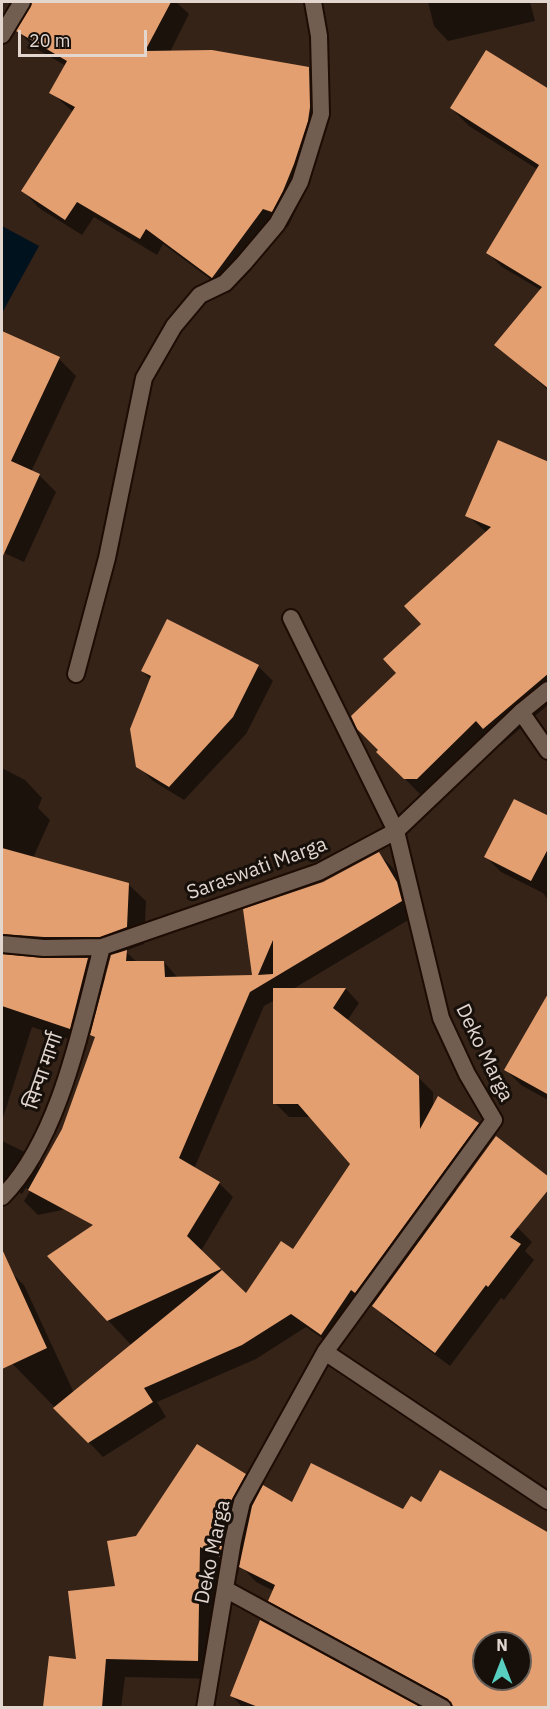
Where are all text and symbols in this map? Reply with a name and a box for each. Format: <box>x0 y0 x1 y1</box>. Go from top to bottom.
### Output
scale bar <box>21 18 150 56</box>
text: 20 m <box>29 29 71 52</box>
street label: Saraswati Marga <box>184 833 330 905</box>
street label: Deko Marga <box>450 1000 518 1106</box>
street label: सिन्पा मार्गा <box>20 1030 68 1112</box>
street label: Deko Marga <box>190 1498 236 1606</box>
north arrow <box>472 1631 532 1691</box>
text: N <box>496 1635 508 1655</box>

